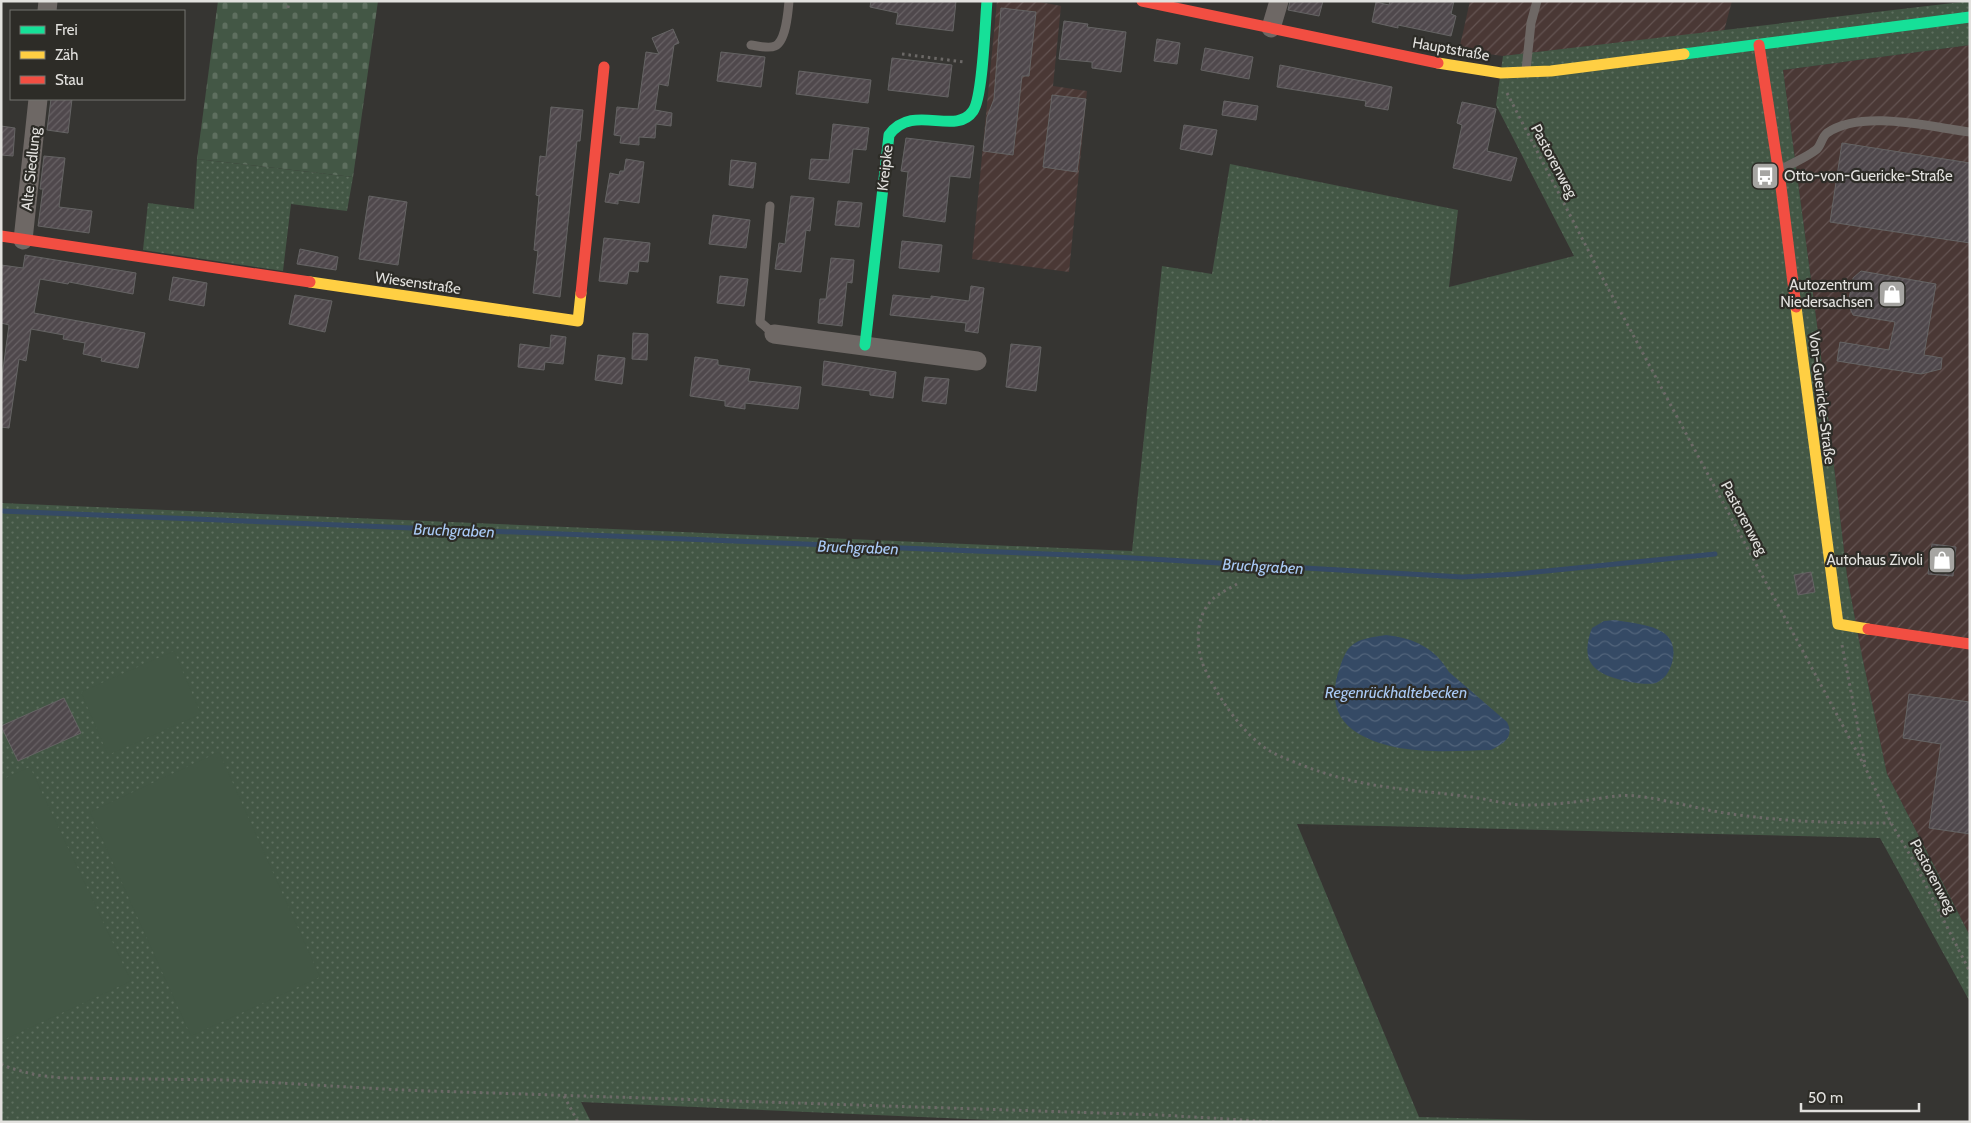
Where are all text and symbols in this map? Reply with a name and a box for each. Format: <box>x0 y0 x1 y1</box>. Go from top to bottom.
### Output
legend <box>10 10 185 100</box>
text: Frei <box>55 21 78 39</box>
street label: Hauptstraße <box>1411 33 1491 65</box>
text: Zäh <box>55 46 78 64</box>
text: Stau <box>55 71 84 89</box>
street label: Pastorenweg <box>1527 121 1581 202</box>
street label: Alte Siedlung <box>18 126 44 212</box>
street label: Kreipke <box>873 144 897 192</box>
bus stop icon: Otto-von-Guericke-Straße <box>1750 161 1780 191</box>
place label: Otto-von-Guericke-Straße <box>1784 167 1953 185</box>
street label: Wiesenstraße <box>374 268 462 298</box>
place label: Autozentrum Niedersachsen <box>1780 276 1873 311</box>
shop icon: Autozentrum Niedersachsen <box>1877 279 1907 309</box>
street label: Von-Guericke-Straße <box>1805 331 1839 466</box>
street label: Pastorenweg <box>1717 478 1771 559</box>
water label: Bruchgraben <box>413 520 495 541</box>
water label: Bruchgraben <box>817 537 899 558</box>
shop icon: Autohaus Zivoli <box>1927 545 1957 575</box>
place label: Autohaus Zivoli <box>1827 551 1923 569</box>
water label: Bruchgraben <box>1222 555 1304 578</box>
water label: Regenrückhaltebecken <box>1325 683 1467 702</box>
street label: Pastorenweg <box>1906 836 1960 917</box>
scale bar <box>1801 1080 1918 1112</box>
text: 50 m <box>1808 1089 1843 1107</box>

